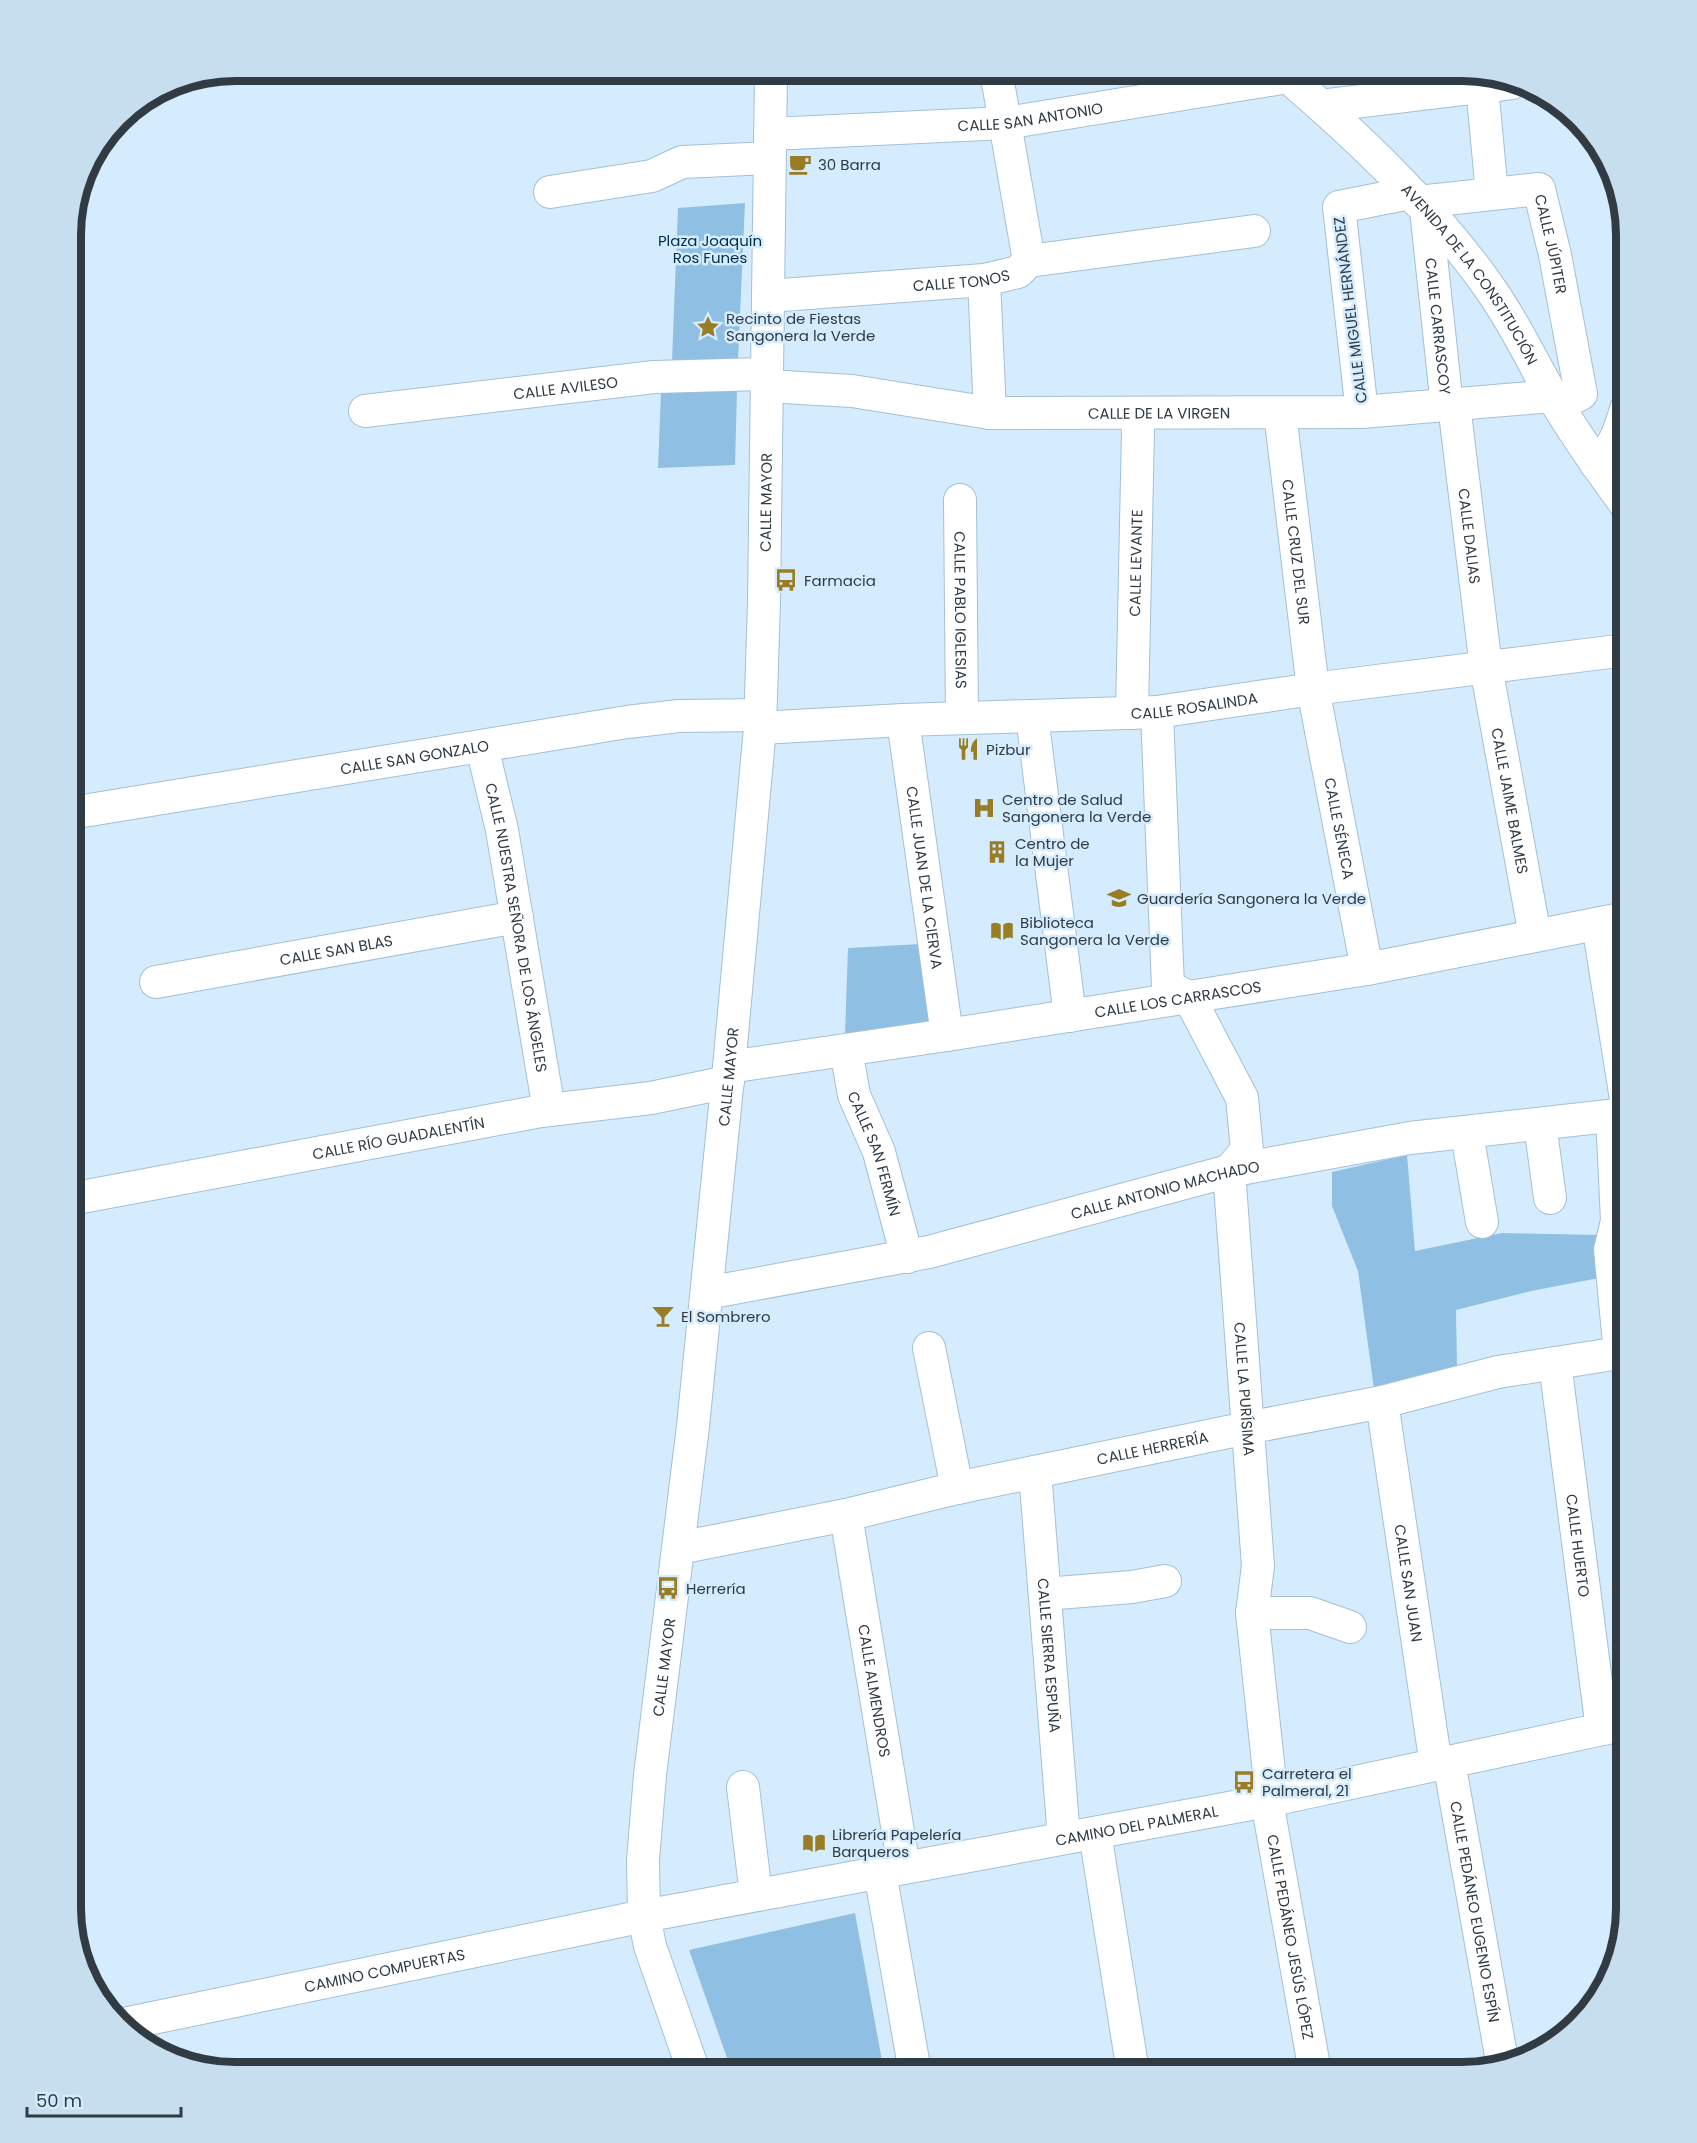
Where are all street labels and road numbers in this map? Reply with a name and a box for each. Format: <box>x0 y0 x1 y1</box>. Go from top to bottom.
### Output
street label: CALLE SAN ANTONIO <box>957 97 1105 136</box>
street label: AVENIDA DE LA CONSTITUCIÓN <box>1397 179 1543 368</box>
street label: CALLE JÚPITER <box>1530 192 1573 296</box>
street label: CALLE MIGUEL HERNÁNDEZ <box>1328 216 1372 404</box>
street label: CALLE CARRASCOY <box>1421 257 1456 396</box>
street label: CALLE TONOS <box>912 264 1012 296</box>
street label: CALLE AVILESO <box>512 371 619 404</box>
street label: CALLE DE LA VIRGEN <box>1088 402 1230 423</box>
street label: CALLE MAYOR <box>754 453 776 552</box>
street label: CALLE CRUZ DEL SUR <box>1278 478 1316 626</box>
street label: CALLE DALIAS <box>1454 487 1486 585</box>
street label: CALLE LEVANTE <box>1124 509 1147 617</box>
street label: CALLE PABLO IGLESIAS <box>950 531 972 689</box>
street label: CALLE ROSALINDA <box>1130 687 1259 723</box>
street label: CALLE JAIME BALMES <box>1487 726 1534 876</box>
street label: CALLE SAN GONZALO <box>338 734 491 779</box>
street label: CALLE SÉNECA <box>1320 776 1360 881</box>
street label: CALLE NUESTRA SEÑORA DE LOS ÁNGELES <box>481 781 553 1074</box>
street label: CALLE JUAN DE LA CIERVA <box>902 785 948 970</box>
street label: CALLE SAN BLAS <box>278 929 394 970</box>
street label: CALLE LOS CARRASCOS <box>1093 975 1263 1022</box>
street label: CALLE MAYOR <box>713 1026 743 1127</box>
street label: CALLE SAN FERMÍN <box>843 1088 906 1218</box>
street label: CALLE RÍO GUADALENTÍN <box>310 1111 486 1164</box>
street label: CALLE ANTONIO MACHADO <box>1068 1155 1261 1224</box>
street label: CALLE LA PURÍSIMA <box>1230 1321 1260 1457</box>
street label: CALLE HERRERÍA <box>1095 1426 1210 1469</box>
street label: CALLE HUERTO <box>1561 1493 1595 1598</box>
street label: CALLE SAN JUAN <box>1390 1523 1428 1643</box>
street label: CALLE SIERRA ESPUÑA <box>1033 1577 1066 1734</box>
street label: CALLE MAYOR <box>647 1617 680 1718</box>
street label: CALLE ALMENDROS <box>854 1623 896 1759</box>
street label: CALLE PEDÁNEO EUGENIO ESPÍN <box>1446 1799 1505 2024</box>
street label: CAMINO DEL PALMERAL <box>1053 1800 1220 1850</box>
street label: CALLE PEDÁNEO JESÚS LÓPEZ <box>1263 1833 1320 2041</box>
street label: CAMINO COMPUERTAS <box>302 1943 467 1997</box>

